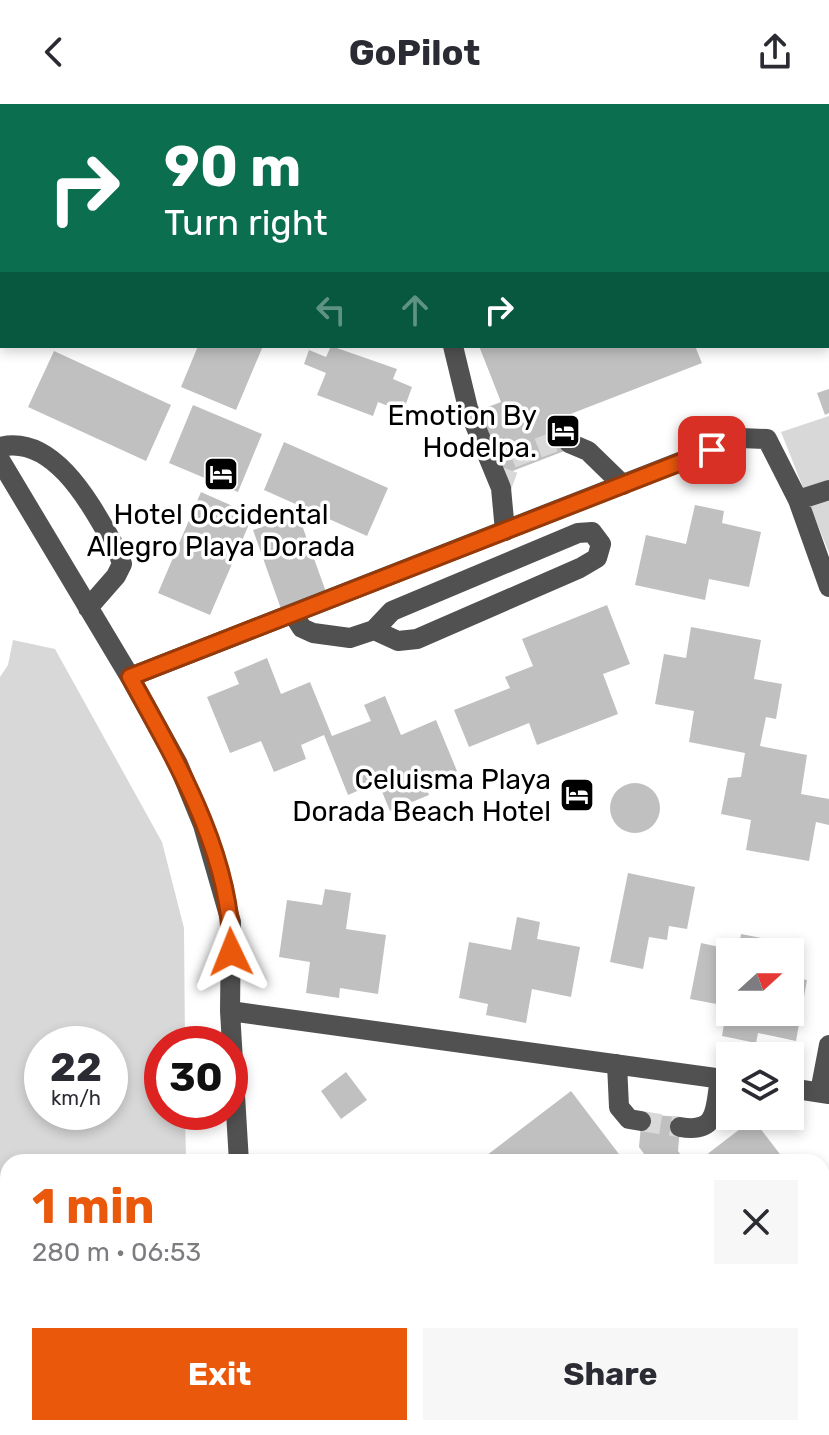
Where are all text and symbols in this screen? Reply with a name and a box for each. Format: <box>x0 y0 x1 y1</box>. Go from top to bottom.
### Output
icon: back <box>32 30 76 74</box>
icon: share <box>753 30 797 74</box>
text: GoPilot <box>349 31 480 74</box>
text: 90 m <box>164 134 301 200</box>
icon: right <box>32 136 136 240</box>
text: Turn right <box>164 201 328 244</box>
icon: left <box>309 288 353 332</box>
icon: ahead <box>393 288 437 332</box>
icon: right <box>477 288 521 332</box>
place label: Emotion By Hodelpa. <box>387 399 537 464</box>
hotel icon: Emotion By Hodelpa. <box>544 412 582 450</box>
pin <box>678 416 746 484</box>
icon: arrive <box>690 428 734 472</box>
hotel icon: Hotel Occidental Allegro Playa Dorada <box>202 455 240 493</box>
place label: Hotel Occidental Allegro Playa Dorada <box>87 498 355 563</box>
place label: Celuisma Playa Dorada Beach Hotel <box>292 763 551 828</box>
hotel icon: Celuisma Playa Dorada Beach Hotel <box>558 776 596 814</box>
position arrow <box>189 910 273 994</box>
north arrow <box>716 938 804 1026</box>
map controls <box>716 938 804 1130</box>
speed limit sign: 30 <box>144 1026 248 1130</box>
button: layers <box>716 1042 804 1130</box>
text: 22 <box>50 1044 102 1091</box>
text: km/h <box>51 1086 101 1110</box>
text: 1 min <box>32 1178 155 1235</box>
button: close <box>714 1180 798 1264</box>
text: 280 m · 06:53 <box>32 1237 201 1268</box>
button: Exit <box>32 1328 407 1420</box>
button: Share <box>423 1328 798 1420</box>

